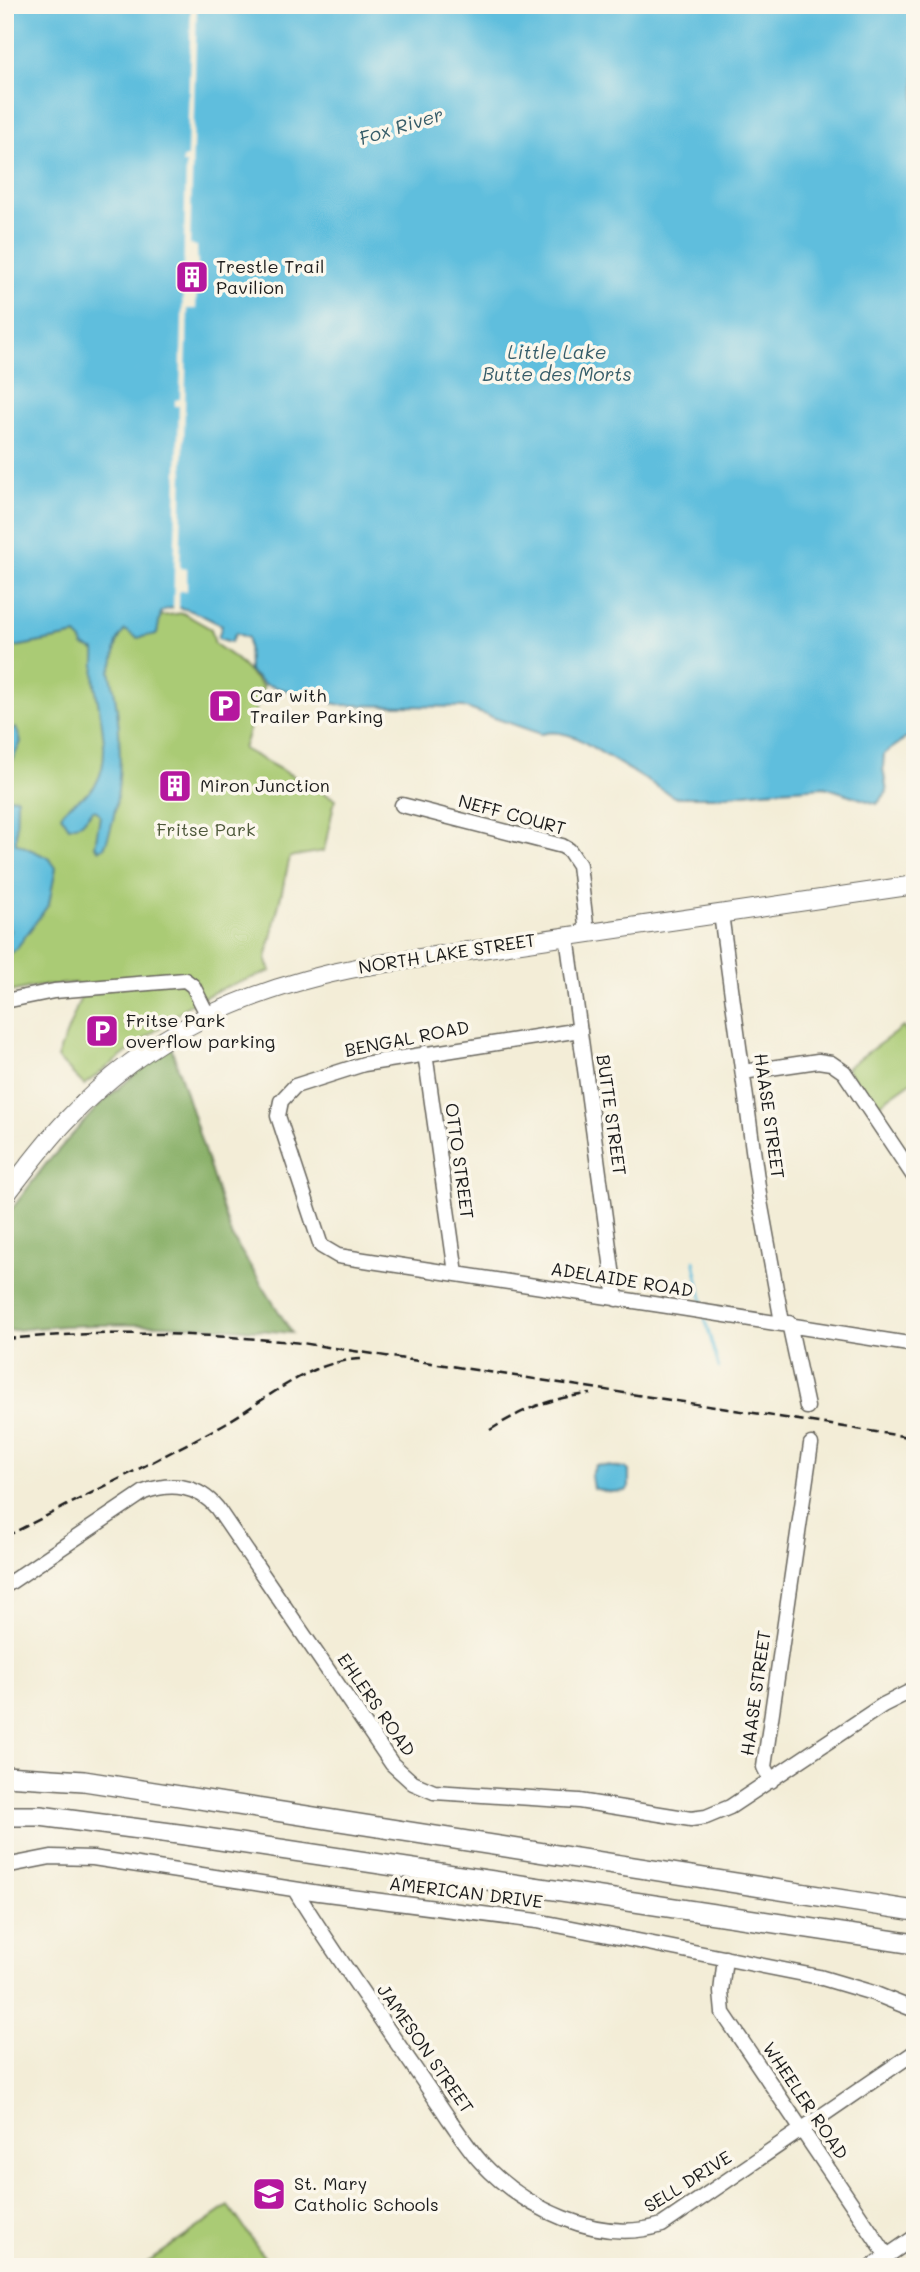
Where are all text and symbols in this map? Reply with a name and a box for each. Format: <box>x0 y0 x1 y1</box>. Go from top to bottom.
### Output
water label: Fox River <box>356 101 446 150</box>
place label: Trestle Trail Pavilion <box>216 254 325 299</box>
building icon: Trestle Trail Pavilion <box>173 258 211 296</box>
water label: Little Lake Butte des Morts <box>482 339 632 386</box>
place label: Car with Trailer Parking <box>250 683 383 728</box>
parking icon: Car with Trailer Parking <box>206 687 244 725</box>
building icon: Miron Junction <box>156 767 194 805</box>
place label: Miron Junction <box>200 773 330 797</box>
street label: NEFF COURT <box>456 788 569 840</box>
park label: Fritse Park <box>157 817 255 841</box>
street label: NORTH LAKE STREET <box>357 927 537 979</box>
place label: Fritse Park overflow parking <box>126 1008 275 1053</box>
parking icon: Fritse Park overflow parking <box>83 1012 121 1050</box>
street label: BENGAL ROAD <box>342 1014 471 1062</box>
street label: HAASE STREET <box>749 1052 791 1180</box>
street label: BUTTE STREET <box>592 1053 632 1177</box>
street label: OTTO STREET <box>440 1101 480 1220</box>
street label: ADELAIDE ROAD <box>549 1256 695 1302</box>
street label: HAASE STREET <box>734 1629 776 1757</box>
street label: EHLERS ROAD <box>332 1648 421 1761</box>
street label: AMERICAN DRIVE <box>388 1871 544 1913</box>
street label: JAMESON STREET <box>372 1979 479 2118</box>
street label: WHEELER ROAD <box>758 2037 854 2164</box>
street label: SELL DRIVE <box>639 2145 736 2218</box>
place label: St. Mary Catholic Schools <box>294 2171 439 2216</box>
school or university icon: St. Mary Catholic Schools <box>250 2175 288 2213</box>

